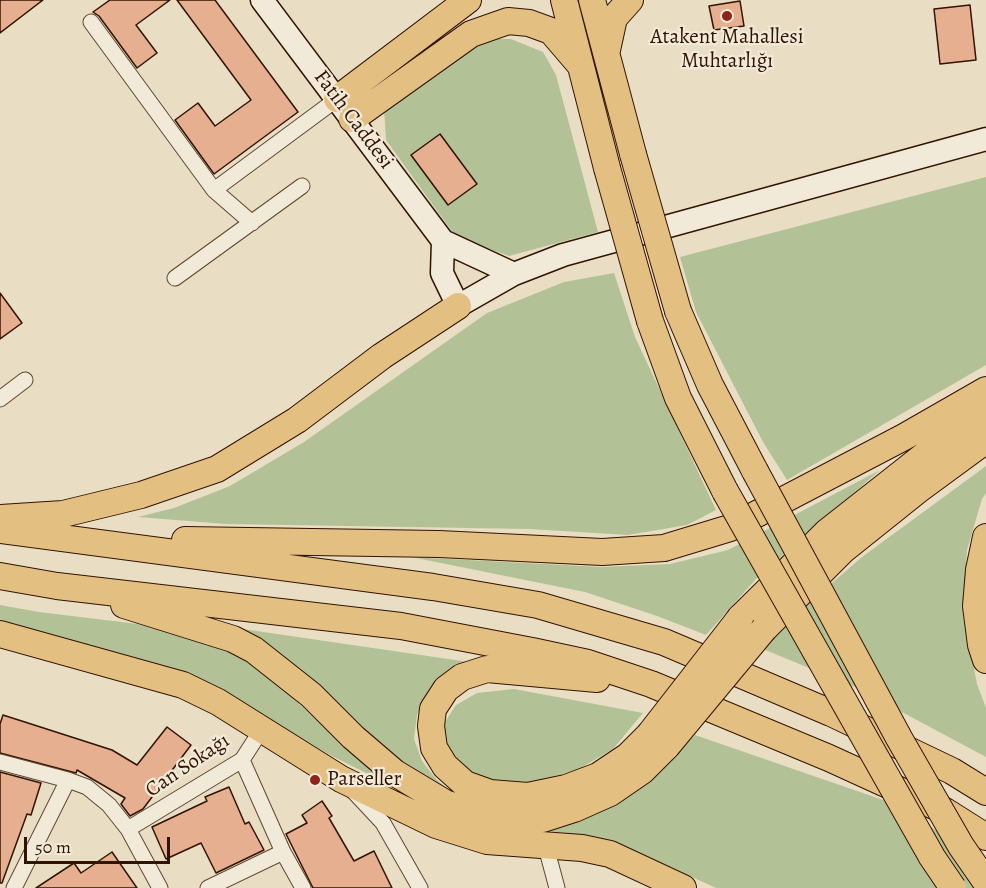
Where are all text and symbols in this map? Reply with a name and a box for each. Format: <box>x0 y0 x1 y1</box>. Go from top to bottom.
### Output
marker: Atakent Mahallesi Muhtarlığı <box>720 9 734 23</box>
place label: Atakent Mahallesi Muhtarlığı <box>650 25 804 75</box>
street label: Fatih Caddesi <box>308 66 398 174</box>
street label: Can Sokağı <box>141 729 235 803</box>
place label: Parseller <box>327 767 402 793</box>
marker: Parseller <box>308 773 322 787</box>
scale bar <box>27 825 172 863</box>
text: 50 m <box>35 835 71 859</box>

